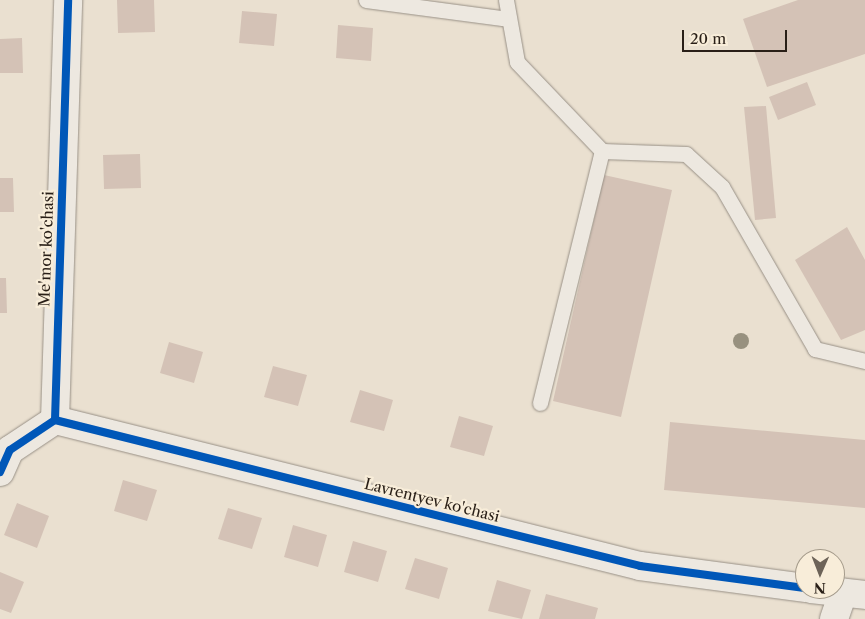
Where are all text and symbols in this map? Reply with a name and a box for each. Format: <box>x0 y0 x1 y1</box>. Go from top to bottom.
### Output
scale bar <box>685 20 790 52</box>
text: 20 m <box>690 29 726 48</box>
street label: Me'mor ko'chasi <box>35 191 57 307</box>
street label: Lavrentyev ko'chasi <box>362 474 502 526</box>
north arrow <box>795 549 845 599</box>
text: N <box>814 579 826 597</box>

